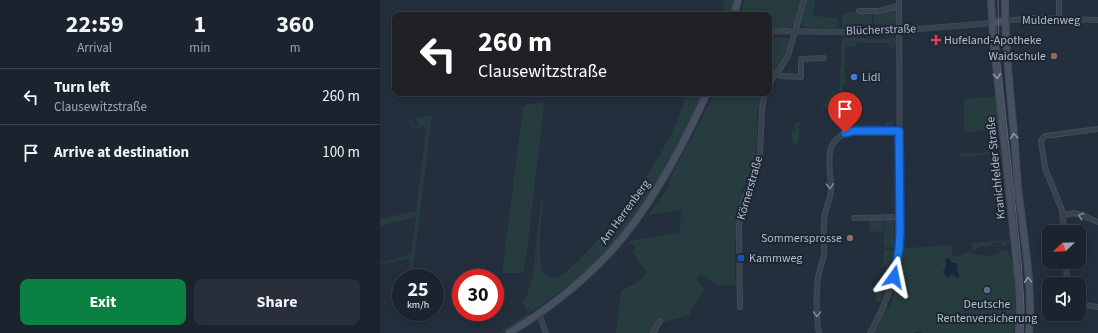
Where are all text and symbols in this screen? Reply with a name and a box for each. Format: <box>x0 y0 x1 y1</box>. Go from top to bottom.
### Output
text: 22:59 <box>66 7 124 42</box>
text: 1 <box>194 7 206 42</box>
text: 360 <box>276 7 314 42</box>
street label: Muldenweg <box>1022 12 1080 29</box>
street label: Blücherstraße <box>846 20 916 40</box>
text: 260 m <box>478 22 552 62</box>
icon: left <box>412 28 464 80</box>
place label: Hufeland-Apotheke <box>944 32 1041 49</box>
marker: Hufeland-Apotheke <box>931 35 941 45</box>
text: Arrival <box>77 39 112 57</box>
text: min <box>189 39 210 57</box>
text: m <box>290 39 301 57</box>
place label: Waidschule <box>989 48 1046 65</box>
marker: Waidschule <box>1049 51 1059 61</box>
text: Clausewitzstraße <box>478 59 607 84</box>
place label: Lidl <box>862 69 881 86</box>
marker: Lidl <box>849 72 859 82</box>
one-way arrow <box>992 72 1001 79</box>
text: Turn left <box>54 77 110 98</box>
icon: left <box>20 86 42 108</box>
text: 260 m <box>322 86 360 107</box>
pin <box>828 92 862 133</box>
text: Clausewitzstraße <box>54 98 147 116</box>
icon: arrive <box>834 98 856 120</box>
street label: Kranichfelder Straße <box>982 116 1010 220</box>
one-way arrow <box>1010 133 1019 139</box>
icon: arrive <box>20 142 42 164</box>
text: Arrive at destination <box>54 142 189 163</box>
text: 100 m <box>322 142 360 163</box>
street label: Körnerstraße <box>733 154 767 222</box>
street label: Am Herrenberg <box>596 176 654 248</box>
one-way arrow <box>826 183 835 189</box>
one-way arrow <box>1077 212 1084 221</box>
north arrow <box>1042 225 1086 269</box>
map controls <box>1042 225 1086 321</box>
place label: Sommersprosse <box>761 230 842 247</box>
marker: Sommersprosse <box>845 233 855 243</box>
place label: Kammweg <box>749 250 802 267</box>
marker: Kammweg <box>736 253 746 263</box>
position arrow <box>873 256 915 298</box>
speed limit sign: 30 <box>452 269 504 321</box>
text: 25 <box>407 276 429 304</box>
one-way arrow <box>1024 277 1033 283</box>
button: sound <box>1042 277 1086 321</box>
button: Exit <box>20 279 186 325</box>
button: Share <box>194 279 360 325</box>
marker: Deutsche Rentenversicherung <box>982 285 992 295</box>
place label: Deutsche Rentenversicherung <box>937 296 1037 327</box>
text: km/h <box>407 298 429 312</box>
one-way arrow <box>813 311 821 317</box>

